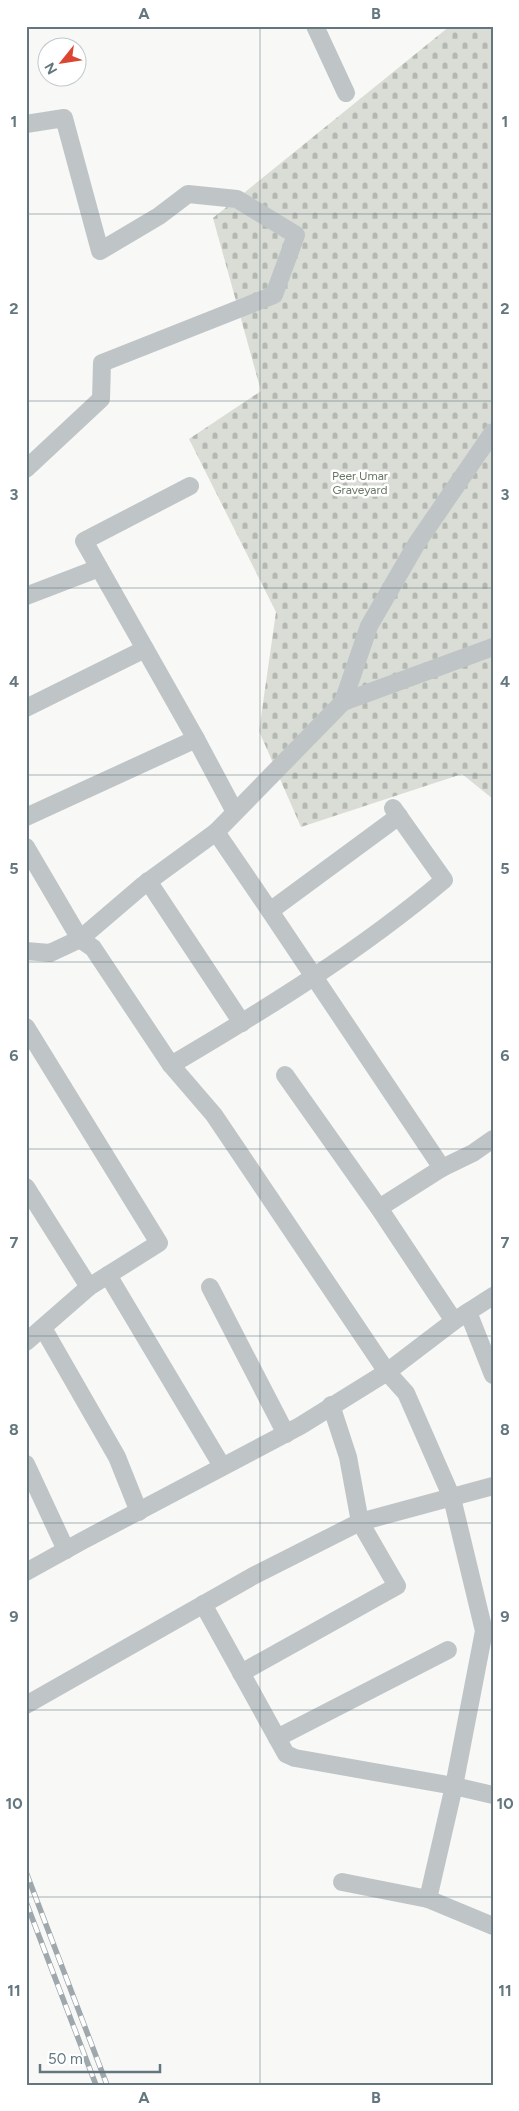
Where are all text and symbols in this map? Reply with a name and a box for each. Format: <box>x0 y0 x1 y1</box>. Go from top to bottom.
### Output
text: A <box>138 4 150 23</box>
text: B <box>371 4 381 23</box>
north arrow <box>38 38 88 88</box>
text: N <box>41 59 61 77</box>
text: 1 <box>11 112 17 131</box>
text: 1 <box>502 112 508 131</box>
text: 2 <box>9 299 19 318</box>
text: 2 <box>500 299 510 318</box>
park label: Peer Umar Graveyard <box>332 469 388 497</box>
text: 3 <box>10 485 19 504</box>
text: 3 <box>501 485 510 504</box>
text: 4 <box>9 672 19 691</box>
text: 4 <box>500 672 510 691</box>
text: 5 <box>9 859 19 878</box>
text: 5 <box>500 859 510 878</box>
text: 6 <box>9 1046 19 1065</box>
text: 6 <box>500 1046 510 1065</box>
text: 7 <box>10 1233 19 1252</box>
text: 7 <box>501 1233 510 1252</box>
text: 8 <box>9 1420 19 1439</box>
text: 8 <box>500 1420 510 1439</box>
text: 9 <box>9 1607 19 1626</box>
text: 9 <box>500 1607 510 1626</box>
text: 10 <box>5 1794 23 1813</box>
text: 10 <box>496 1794 514 1813</box>
text: 11 <box>7 1981 21 2000</box>
text: 11 <box>498 1981 512 2000</box>
scale bar <box>40 2041 160 2073</box>
text: 50 m <box>48 2050 83 2068</box>
text: A <box>138 2088 150 2107</box>
text: B <box>371 2088 381 2107</box>

